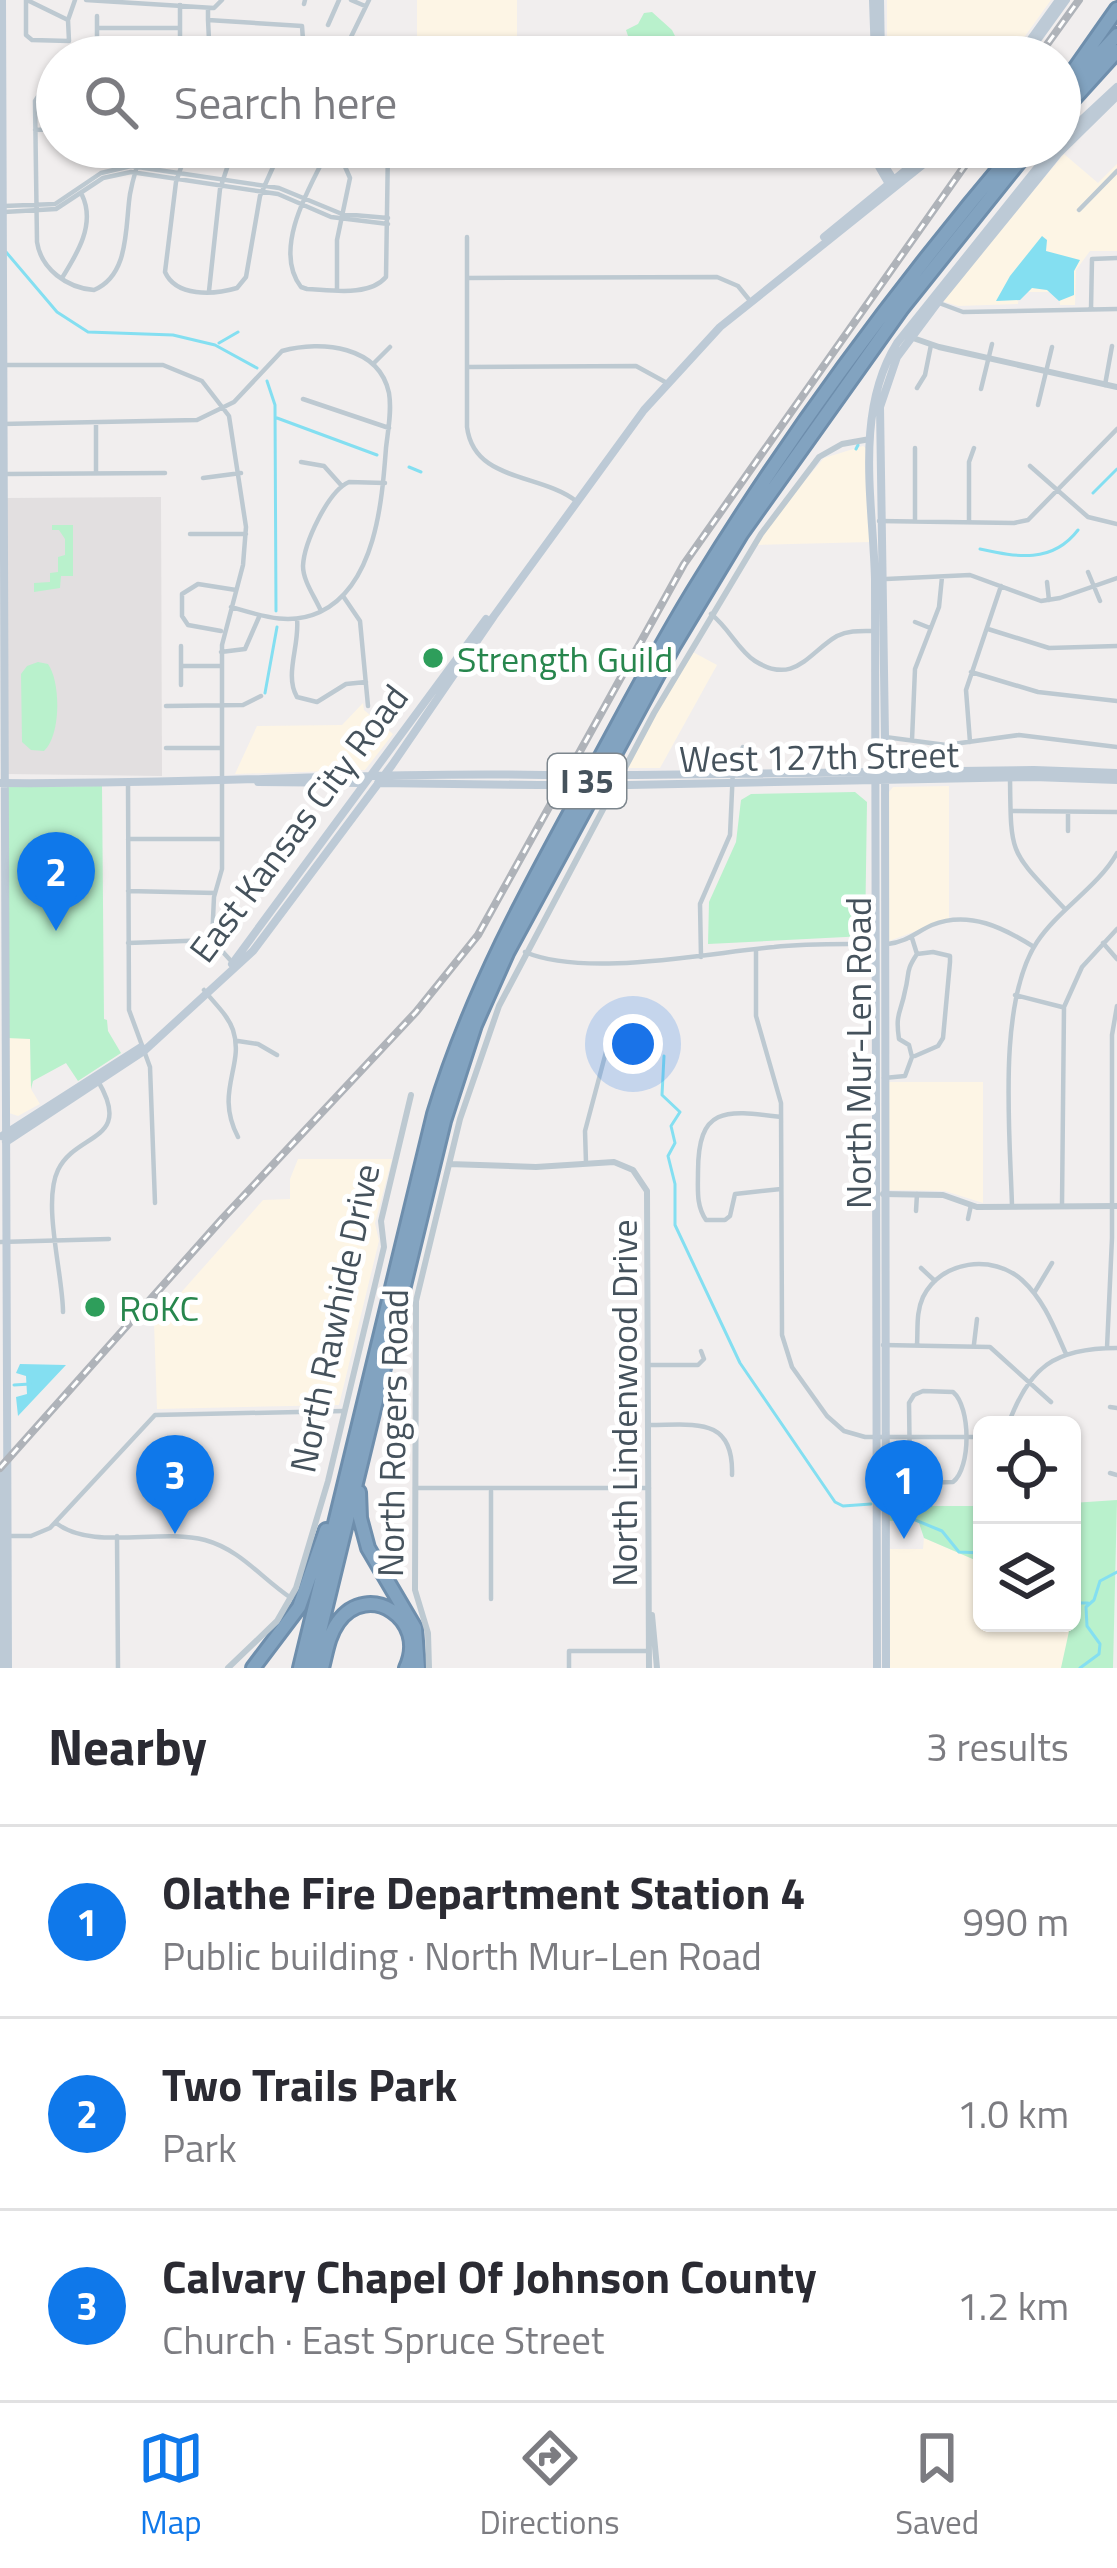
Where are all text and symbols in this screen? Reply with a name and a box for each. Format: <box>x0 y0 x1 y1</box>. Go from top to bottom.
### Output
search box <box>36 36 1081 168</box>
text: Search here <box>174 68 397 136</box>
icon: search <box>78 69 144 135</box>
place label: Strength Guild <box>457 631 673 686</box>
marker: Strength Guild <box>420 645 446 671</box>
street label: East Kansas City Road <box>175 672 421 974</box>
street label: West 127th Street <box>679 726 960 786</box>
road number: I 35 <box>548 754 626 808</box>
pin: 2 <box>17 832 95 931</box>
street label: North Mur-Len Road <box>830 897 885 1209</box>
your location <box>603 1014 663 1074</box>
street label: North Rawhide Drive <box>274 1159 394 1477</box>
street label: North Lindenwood Drive <box>596 1219 651 1587</box>
place label: RoKC <box>119 1280 199 1335</box>
street label: North Rogers Road <box>362 1288 422 1578</box>
marker: RoKC <box>82 1294 108 1320</box>
map controls <box>973 1416 1081 1632</box>
button: locate <box>973 1416 1081 1524</box>
pin: 3 <box>136 1435 214 1534</box>
pin: 1 <box>865 1440 943 1539</box>
button: layers <box>973 1524 1081 1632</box>
text: Nearby <box>48 1707 207 1785</box>
text: 3 results <box>926 1717 1069 1776</box>
text: Olathe Fire Department Station 4 <box>162 1858 805 1926</box>
text: 1 <box>76 1892 98 1951</box>
text: 990 m <box>962 1892 1069 1951</box>
text: Public building · North Mur-Len Road <box>162 1926 762 1985</box>
text: Two Trails Park <box>162 2050 457 2118</box>
text: 2 <box>76 2084 98 2143</box>
text: 1.0 km <box>957 2084 1069 2143</box>
text: Park <box>162 2118 237 2177</box>
text: Calvary Chapel Of Johnson County <box>162 2242 817 2310</box>
text: 3 <box>76 2276 98 2335</box>
text: 1.2 km <box>957 2276 1069 2335</box>
text: Church · East Spruce Street <box>162 2310 605 2369</box>
tab: Map <box>138 2425 204 2547</box>
tab: Directions <box>480 2425 619 2547</box>
tab: Saved <box>895 2425 979 2547</box>

